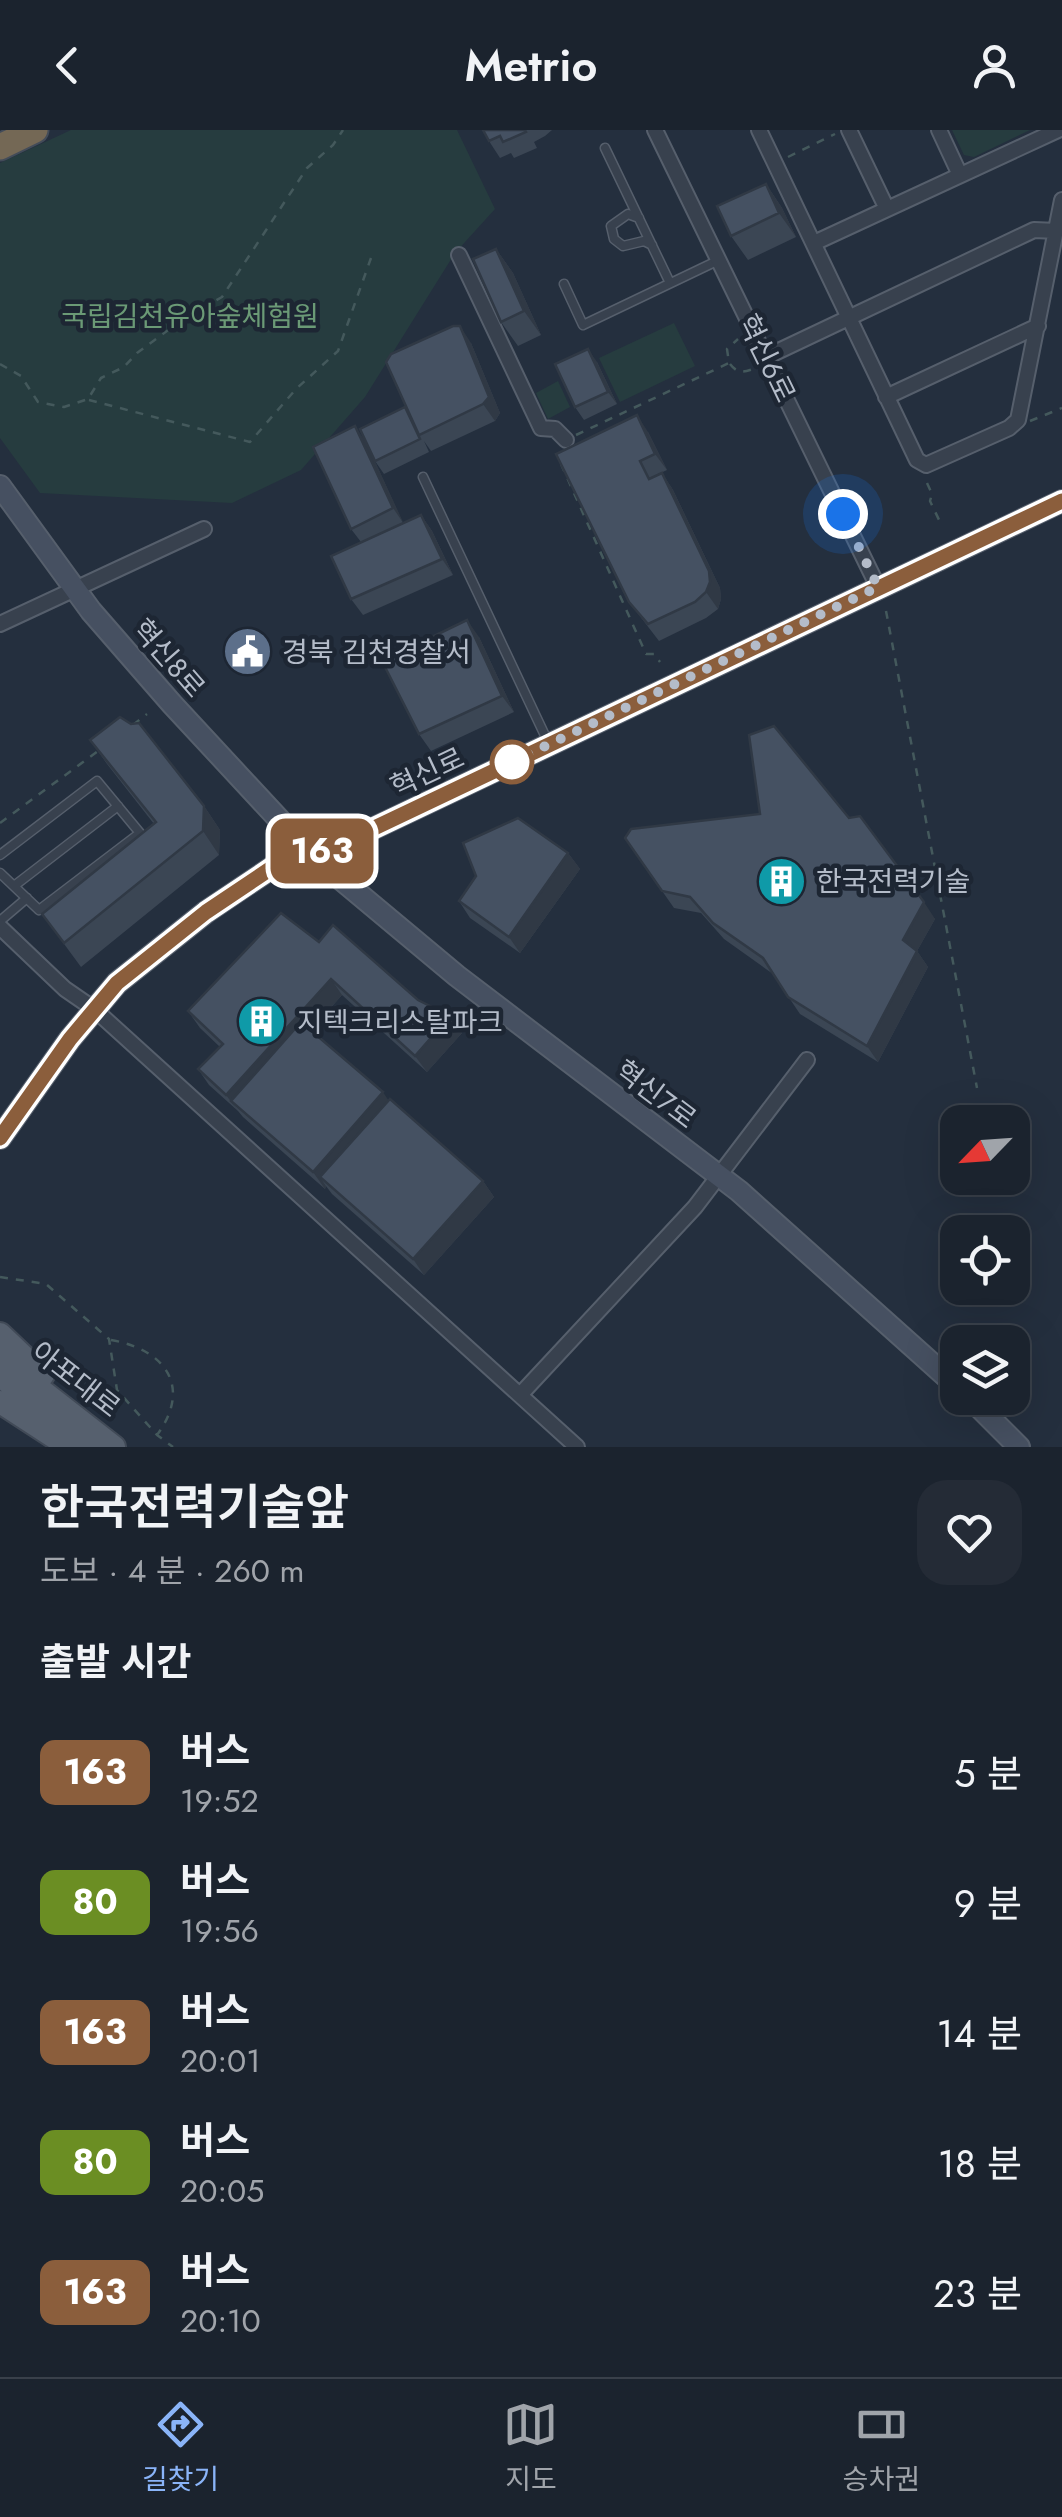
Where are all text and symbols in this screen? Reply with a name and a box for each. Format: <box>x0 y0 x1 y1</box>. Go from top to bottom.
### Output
text: Metrio <box>465 33 597 98</box>
icon: back <box>40 38 95 93</box>
icon: person <box>967 38 1022 93</box>
park label: 국립김천유아숲체험원 <box>61 296 319 337</box>
street label: 혁신6로 <box>728 307 805 409</box>
your location <box>818 489 868 539</box>
street label: 혁신8로 <box>123 610 214 707</box>
public building icon: 경북 김천경찰서 <box>221 626 273 678</box>
place label: 경북 김천경찰서 <box>282 632 471 673</box>
street label: 혁신로 <box>384 738 471 807</box>
unlabelled marker <box>491 741 533 783</box>
line badge: 163 <box>264 818 380 884</box>
text: 163 <box>291 826 353 876</box>
building icon: 한국전력기술 <box>755 855 807 907</box>
place label: 한국전력기술 <box>816 861 971 902</box>
building icon: 지텍크리스탈파크 <box>236 996 288 1048</box>
place label: 지텍크리스탈파크 <box>297 1002 503 1043</box>
street label: 혁신7로 <box>607 1050 705 1138</box>
north arrow <box>940 1105 1030 1195</box>
map controls <box>940 1105 1030 1415</box>
button: locate <box>940 1215 1030 1305</box>
button: layers <box>940 1325 1030 1415</box>
street label: 아포대로 <box>22 1332 129 1427</box>
text: 한국전력기술앞 <box>40 1473 349 1542</box>
button: heart <box>917 1480 1022 1585</box>
text: 도보 · 4 분 · 260 m <box>40 1548 305 1594</box>
text: 출발 시간 <box>40 1634 191 1689</box>
text: 버스 <box>180 1723 250 1778</box>
text: 5 분 <box>954 1746 1022 1801</box>
text: 163 <box>64 1747 126 1797</box>
text: 19:52 <box>180 1778 259 1824</box>
text: 버스 <box>180 1853 250 1908</box>
text: 9 분 <box>954 1876 1022 1931</box>
text: 80 <box>72 1877 118 1927</box>
text: 19:56 <box>180 1908 259 1954</box>
text: 버스 <box>180 1983 250 2038</box>
text: 14 분 <box>936 2006 1022 2061</box>
text: 163 <box>64 2007 126 2057</box>
text: 20:01 <box>180 2038 261 2084</box>
text: 버스 <box>180 2113 250 2168</box>
text: 18 분 <box>938 2136 1022 2191</box>
text: 80 <box>72 2137 118 2187</box>
text: 20:05 <box>180 2168 264 2214</box>
text: 버스 <box>180 2243 250 2298</box>
text: 23 분 <box>933 2266 1022 2321</box>
text: 163 <box>64 2267 126 2317</box>
text: 20:10 <box>180 2298 261 2344</box>
tab: 길찾기 <box>142 2397 219 2500</box>
tab: 지도 <box>503 2397 558 2500</box>
tab: 승차권 <box>843 2397 920 2500</box>

